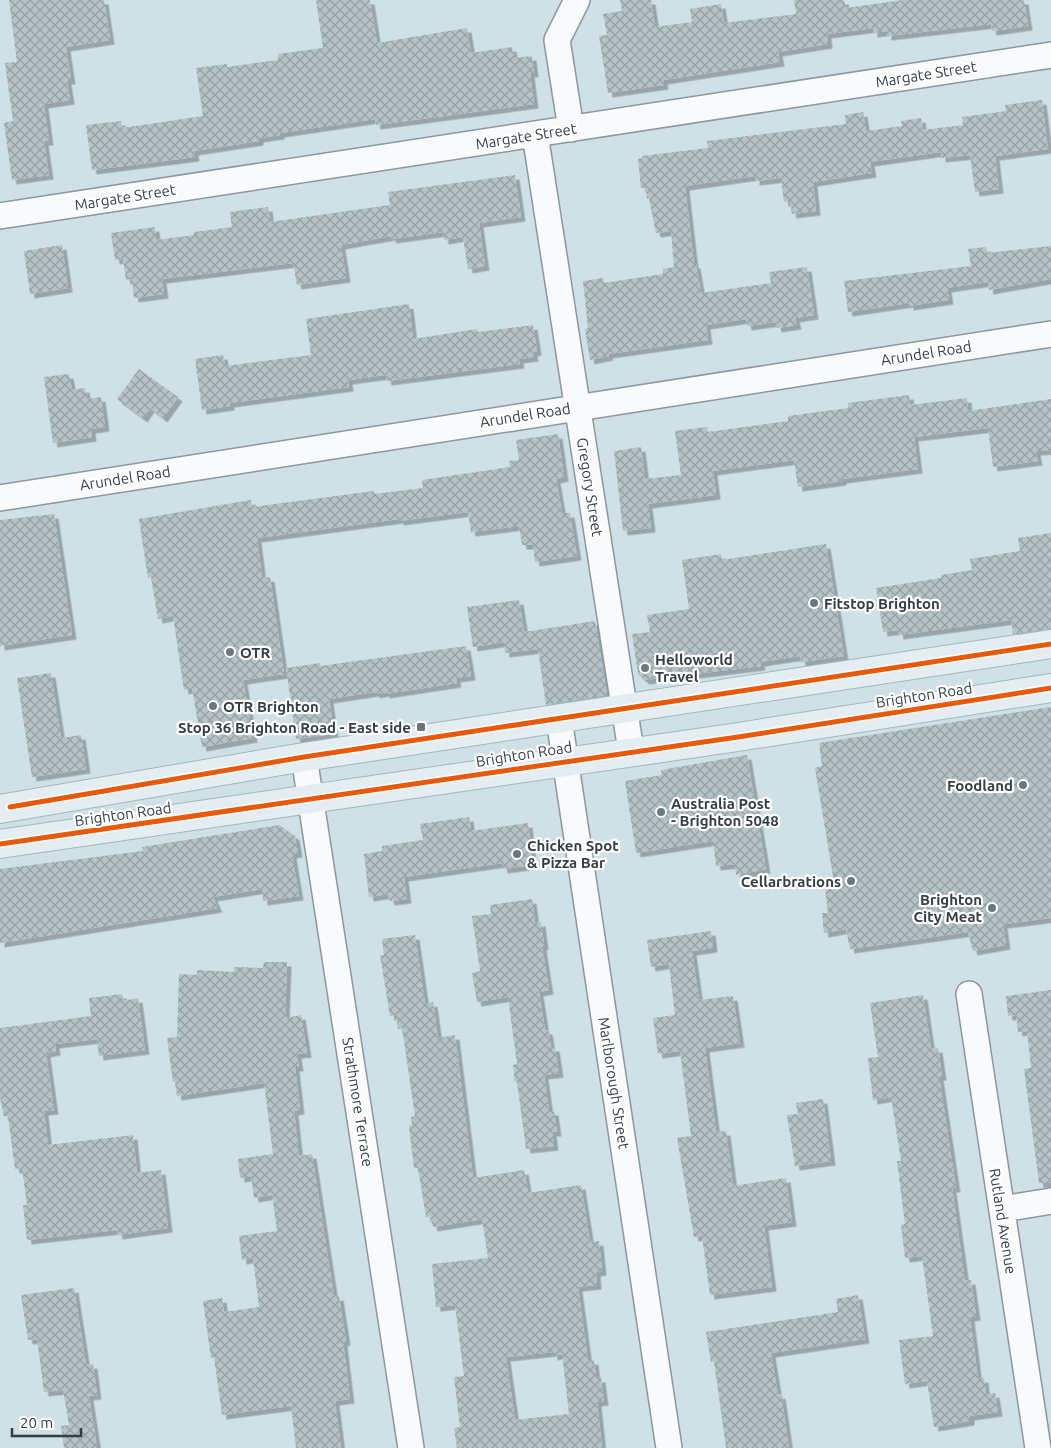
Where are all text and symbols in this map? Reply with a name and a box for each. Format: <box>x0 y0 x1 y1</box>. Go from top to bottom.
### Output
street label: Margate Street <box>874 58 978 90</box>
street label: Margate Street <box>474 120 578 152</box>
street label: Margate Street <box>73 181 177 213</box>
street label: Arundel Road <box>879 337 973 369</box>
street label: Arundel Road <box>478 399 572 431</box>
street label: Gregory Street <box>574 436 606 538</box>
street label: Arundel Road <box>78 462 172 494</box>
place label: Fitstop Brighton <box>824 595 940 612</box>
marker: Fitstop Brighton <box>808 597 820 609</box>
place label: OTR <box>240 644 270 661</box>
marker: OTR <box>224 646 236 658</box>
place label: Helloworld Travel <box>655 651 733 685</box>
marker: Helloworld Travel <box>639 662 651 674</box>
street label: Brighton Road <box>875 679 973 711</box>
place label: OTR Brighton <box>223 698 319 715</box>
marker: OTR Brighton <box>207 700 219 712</box>
place label: Stop 36 Brighton Road - East side <box>178 719 411 736</box>
marker: Stop 36 Brighton Road - East side <box>415 721 427 733</box>
street label: Brighton Road <box>475 738 573 770</box>
place label: Foodland <box>947 777 1013 794</box>
marker: Foodland <box>1017 779 1029 791</box>
place label: Australia Post - Brighton 5048 <box>671 795 779 829</box>
street label: Brighton Road <box>74 799 172 829</box>
marker: Australia Post - Brighton 5048 <box>655 806 667 818</box>
place label: Chicken Spot & Pizza Bar <box>527 837 619 871</box>
marker: Chicken Spot & Pizza Bar <box>511 848 523 860</box>
place label: Cellarbrations <box>741 873 841 890</box>
marker: Cellarbrations <box>845 875 857 887</box>
place label: Brighton City Meat <box>914 891 983 925</box>
marker: Brighton City Meat <box>986 902 998 914</box>
street label: Marlborough Street <box>595 1016 633 1150</box>
street label: Strathmore Terrace <box>339 1036 377 1168</box>
street label: Rutland Avenue <box>986 1167 1020 1275</box>
scale bar <box>12 1406 81 1438</box>
text: 20 m <box>20 1414 53 1431</box>

